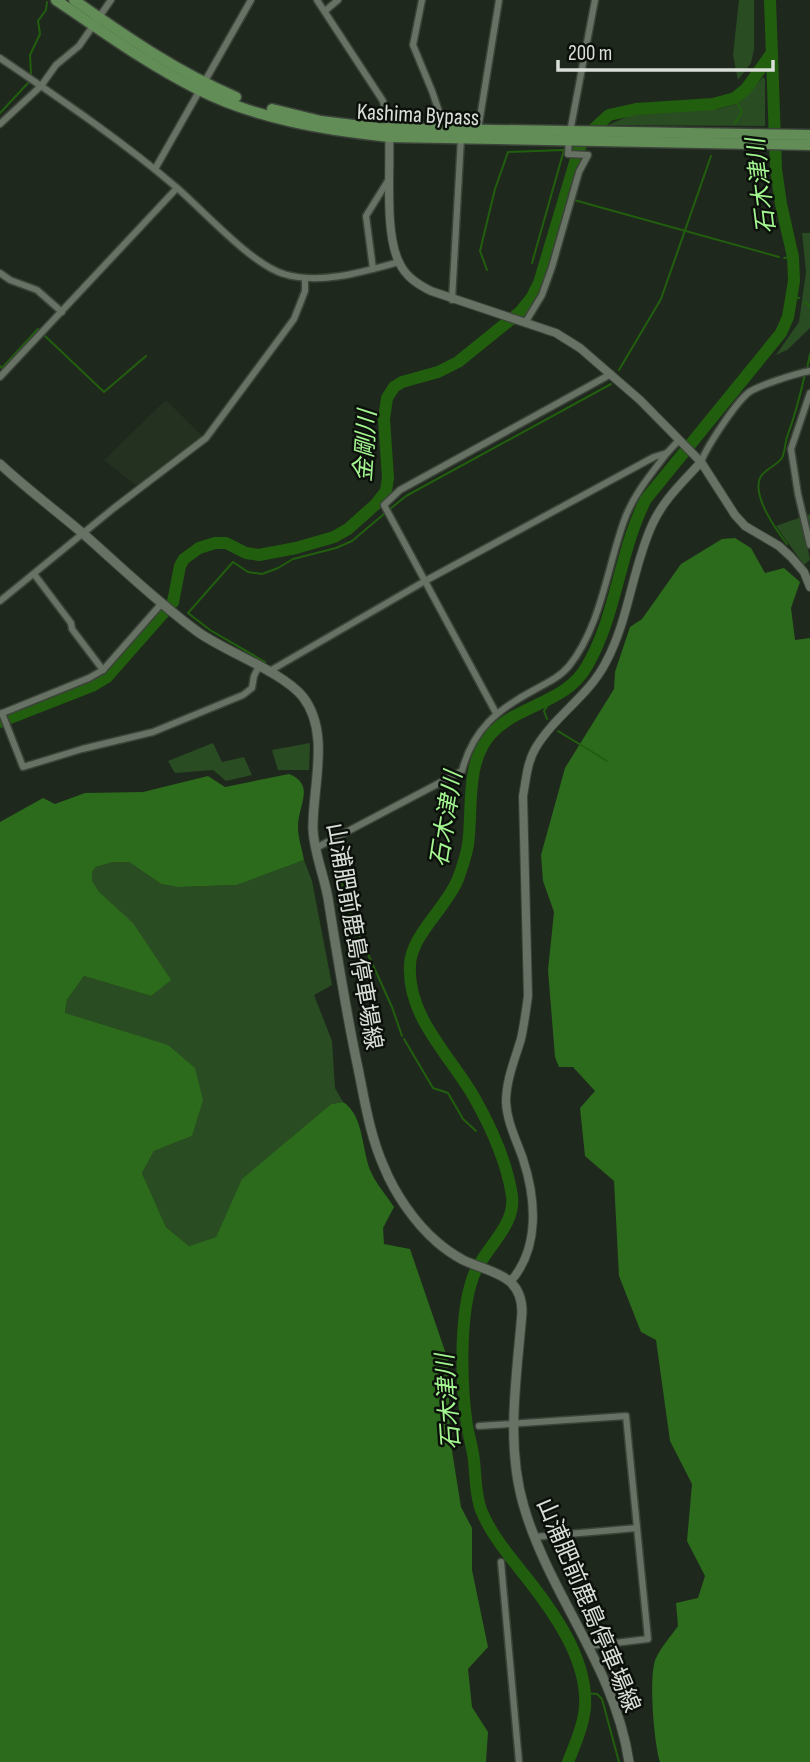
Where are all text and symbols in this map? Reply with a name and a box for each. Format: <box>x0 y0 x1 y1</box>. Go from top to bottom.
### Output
scale bar <box>558 28 773 72</box>
text: 200 m <box>568 41 612 66</box>
street label: Kashima Bypass <box>356 98 480 132</box>
water label: 石木津川 <box>741 134 782 235</box>
water label: 金剛川 <box>349 406 383 483</box>
water label: 石木津川 <box>425 766 469 869</box>
street label: 山浦肥前鹿島停車場線 <box>320 820 388 1052</box>
water label: 石木津川 <box>430 1350 466 1451</box>
street label: 山浦肥前鹿島停車場線 <box>530 1494 646 1717</box>

